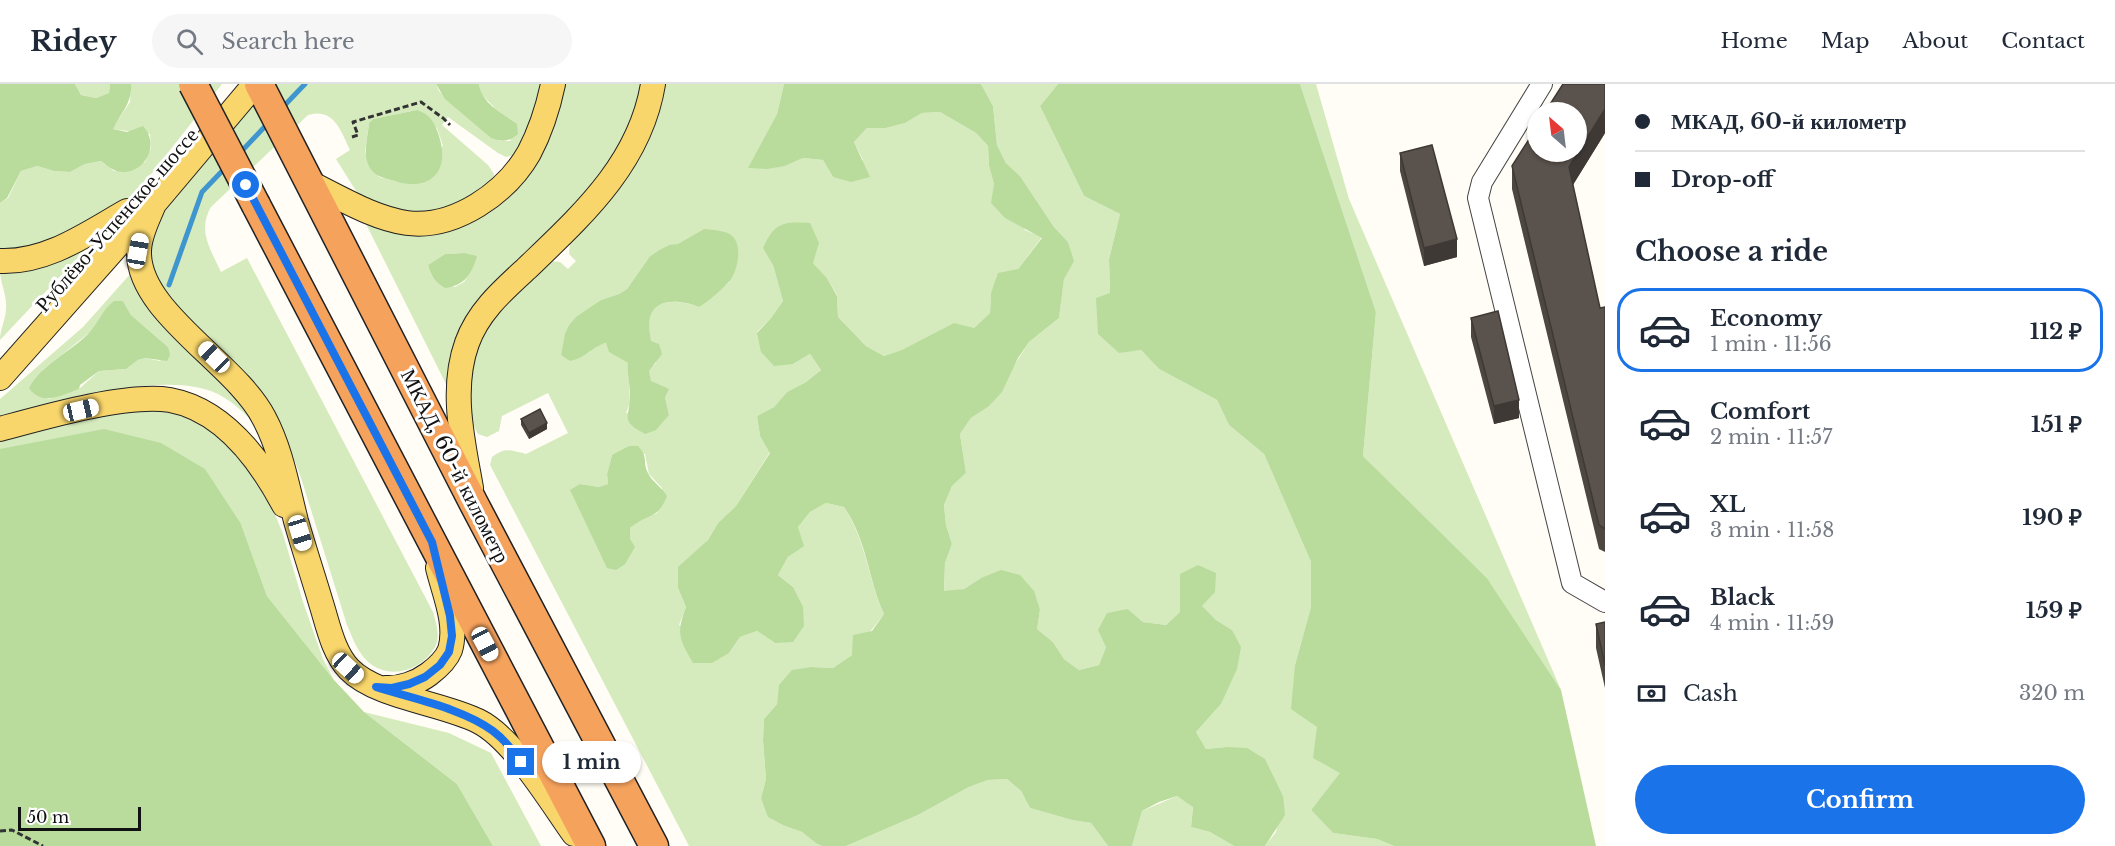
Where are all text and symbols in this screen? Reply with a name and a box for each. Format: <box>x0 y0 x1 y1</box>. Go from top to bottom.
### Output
search box <box>152 14 572 68</box>
text: Ridey <box>30 24 116 59</box>
icon: search <box>173 25 206 58</box>
text: Search here <box>221 28 355 55</box>
text: Home <box>1721 28 1788 54</box>
text: Map <box>1821 28 1869 54</box>
text: About <box>1902 28 1968 54</box>
text: Contact <box>2001 28 2085 54</box>
north arrow <box>1527 102 1587 162</box>
map controls <box>1527 102 1587 162</box>
text: МКАД, 60-й километр <box>1671 108 1907 135</box>
street label: Рублёво-Успенское шоссе <box>30 123 204 317</box>
text: Drop-off <box>1671 166 1773 193</box>
route start <box>232 171 259 198</box>
car <box>126 232 150 270</box>
text: Choose a ride <box>1635 235 1828 268</box>
icon: car <box>1638 303 1692 357</box>
text: Economy <box>1710 305 1822 332</box>
text: 112 ₽ <box>2030 318 2082 345</box>
text: 1 min · 11:56 <box>1710 332 1832 356</box>
car <box>195 338 233 376</box>
street label: МКАД, 60-й километр <box>395 365 515 567</box>
icon: car <box>1638 396 1692 450</box>
car <box>61 397 101 423</box>
text: Comfort <box>1710 398 1810 425</box>
text: 151 ₽ <box>2031 411 2082 438</box>
text: 2 min · 11:57 <box>1710 425 1832 449</box>
icon: car <box>1638 489 1692 543</box>
text: XL <box>1710 491 1745 518</box>
text: 190 ₽ <box>2022 504 2082 531</box>
car <box>286 513 314 553</box>
text: 3 min · 11:58 <box>1710 518 1834 542</box>
icon: car <box>1638 582 1692 636</box>
text: Black <box>1710 584 1775 611</box>
text: 159 ₽ <box>2026 597 2082 624</box>
text: 4 min · 11:59 <box>1710 611 1834 635</box>
car <box>469 624 501 664</box>
car <box>329 649 367 687</box>
icon: cash <box>1635 677 1668 710</box>
text: Cash <box>1683 680 1738 707</box>
text: 320 m <box>2019 681 2085 705</box>
callout: 1 min <box>542 741 641 783</box>
route end <box>507 748 534 775</box>
text: 1 min <box>563 750 620 774</box>
button: Confirm <box>1635 765 2085 834</box>
scale bar <box>18 804 141 832</box>
text: 50 m <box>27 807 69 827</box>

